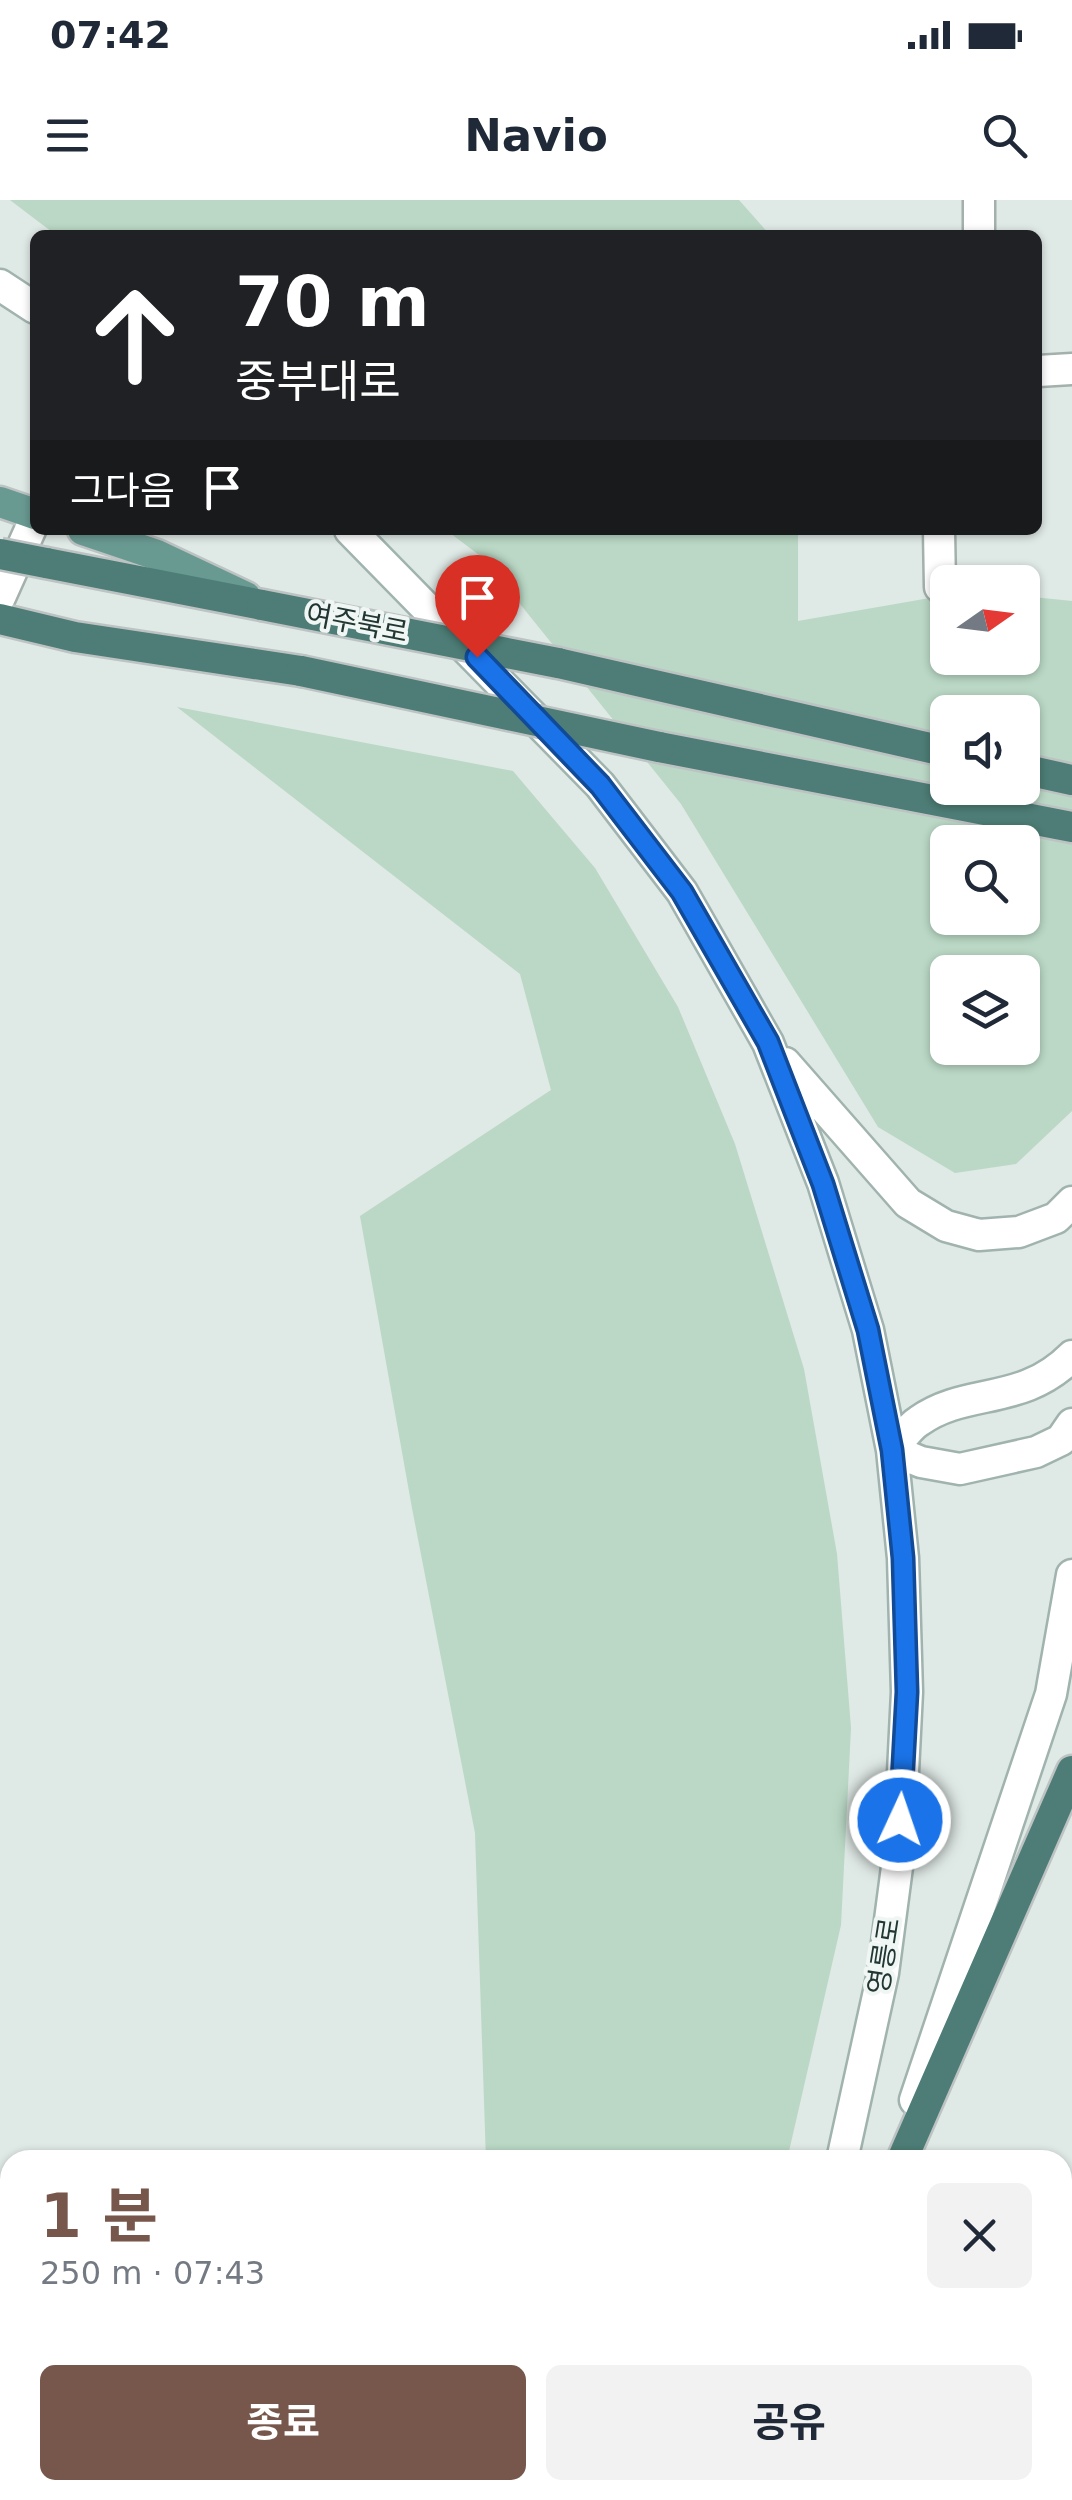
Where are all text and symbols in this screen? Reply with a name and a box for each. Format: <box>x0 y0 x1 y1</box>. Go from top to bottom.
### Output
text: 07:42 <box>50 13 171 57</box>
icon: menu <box>40 108 95 163</box>
icon: search <box>977 108 1032 163</box>
text: Navio <box>464 109 608 162</box>
text: 70 m <box>235 261 430 343</box>
icon: ahead <box>70 270 200 400</box>
text: 중부대로 <box>235 355 401 408</box>
icon: arrive <box>195 460 250 515</box>
text: 그다음 <box>70 469 175 513</box>
pin <box>435 555 520 658</box>
north arrow <box>930 565 1040 675</box>
map controls <box>930 565 1040 1065</box>
icon: arrive <box>450 570 505 625</box>
street label: 여주북로 <box>303 597 411 649</box>
button: sound <box>930 695 1040 805</box>
button: search <box>930 825 1040 935</box>
button: layers <box>930 955 1040 1065</box>
position arrow <box>848 1768 952 1872</box>
street label: 영릉로 <box>862 1915 906 1997</box>
text: 1 분 <box>40 2181 158 2251</box>
button: close <box>927 2183 1032 2288</box>
text: 250 m · 07:43 <box>40 2254 265 2292</box>
button: 종료 <box>40 2365 526 2480</box>
button: 공유 <box>546 2365 1032 2480</box>

